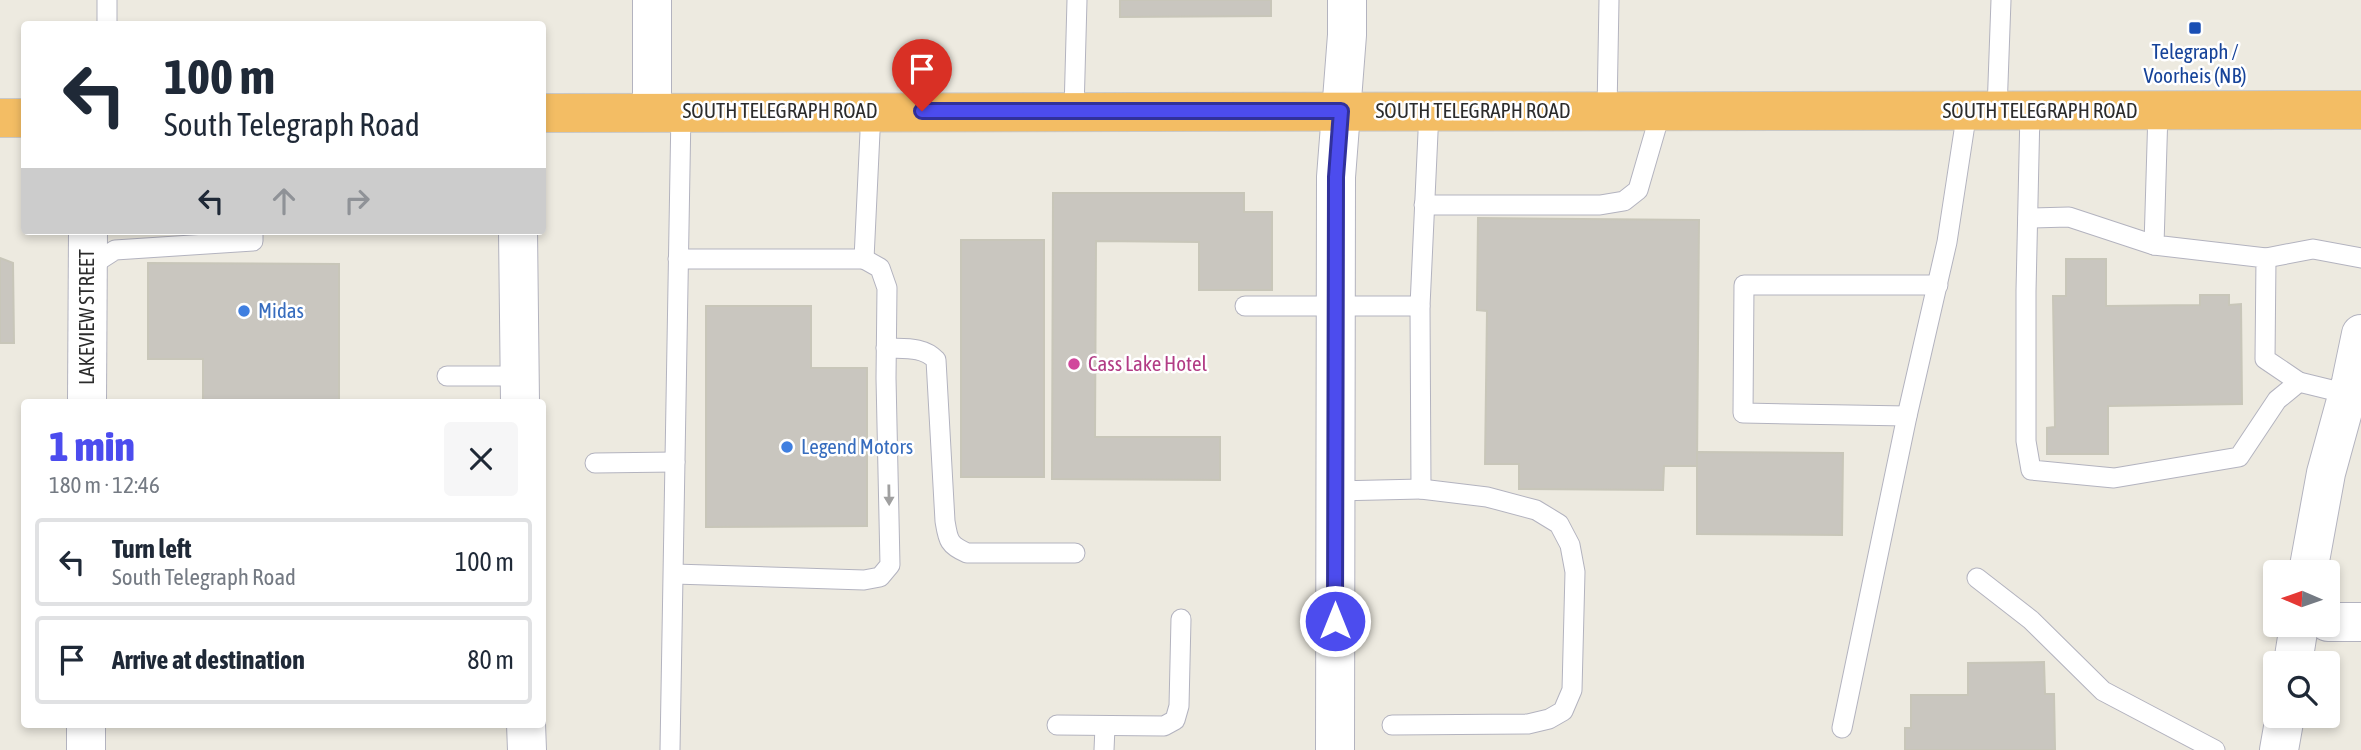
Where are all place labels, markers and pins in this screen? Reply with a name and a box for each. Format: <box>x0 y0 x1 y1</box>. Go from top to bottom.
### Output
marker: Telegraph / Voorheis (NB) <box>2187 20 2203 36</box>
pin <box>892 39 952 111</box>
place label: Telegraph / Voorheis (NB) <box>2144 39 2246 87</box>
place label: Midas <box>258 298 304 322</box>
marker: Midas <box>236 303 252 319</box>
place label: Cass Lake Hotel <box>1088 351 1207 375</box>
marker: Cass Lake Hotel <box>1066 356 1082 372</box>
place label: Legend Motors <box>801 434 913 458</box>
marker: Legend Motors <box>779 439 795 455</box>

